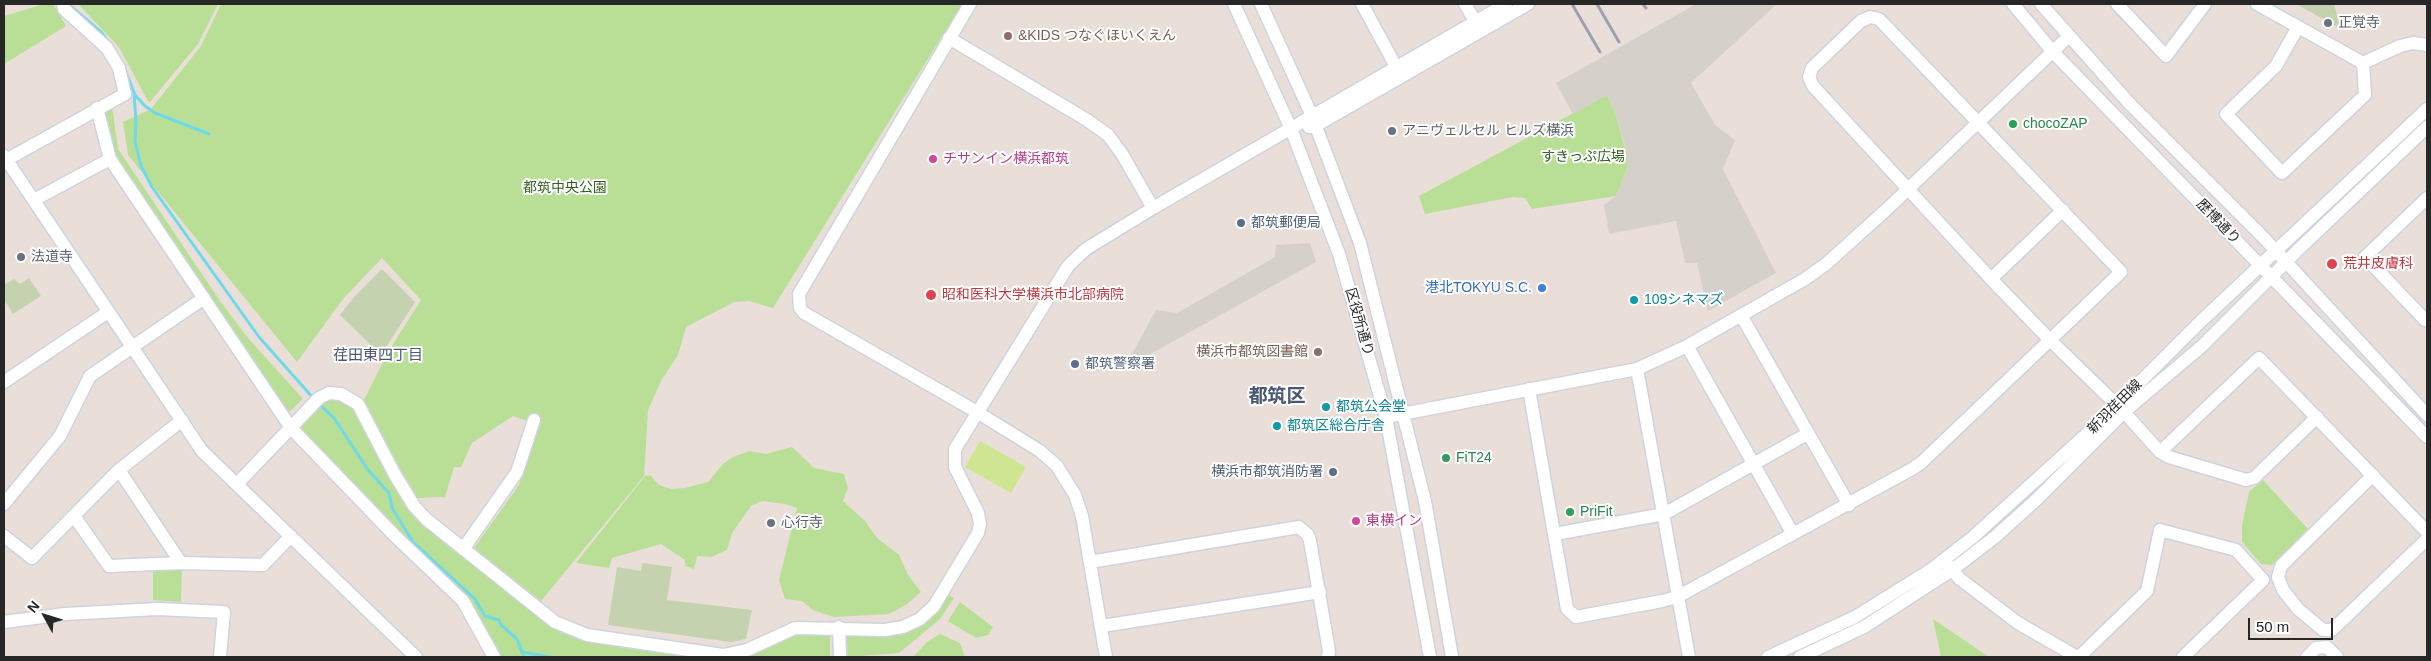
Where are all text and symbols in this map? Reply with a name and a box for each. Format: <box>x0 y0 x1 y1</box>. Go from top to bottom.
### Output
place label: 正覚寺 <box>2338 15 2380 31</box>
marker: 正覚寺 <box>2322 17 2334 29</box>
place label: &KIDS つなぐほいくえん <box>1018 28 1176 44</box>
marker: &KIDS つなぐほいくえん <box>1002 30 1014 42</box>
place label: chocoZAP <box>2023 116 2088 132</box>
marker: chocoZAP <box>2007 118 2019 130</box>
place label: アニヴェルセル ヒルズ横浜 <box>1402 123 1574 139</box>
marker: アニヴェルセル ヒルズ横浜 <box>1386 125 1398 137</box>
park label: すきっぷ広場 <box>1541 149 1625 165</box>
place label: チサンイン横浜都筑 <box>943 151 1069 167</box>
marker: チサンイン横浜都筑 <box>927 153 939 165</box>
park label: 都筑中央公園 <box>523 180 607 196</box>
street label: 歴博通り <box>2193 196 2243 248</box>
place label: 都筑郵便局 <box>1251 215 1321 231</box>
marker: 都筑郵便局 <box>1235 217 1247 229</box>
place label: 法道寺 <box>31 249 73 265</box>
marker: 法道寺 <box>15 251 27 263</box>
place label: 荒井皮膚科 <box>2343 256 2413 272</box>
marker: 荒井皮膚科 <box>2325 257 2339 271</box>
place label: 港北TOKYU S.C. <box>1425 280 1532 296</box>
marker: 港北TOKYU S.C. <box>1536 282 1548 294</box>
street label: 区役所通り <box>1341 286 1377 358</box>
place label: 昭和医科大学横浜市北部病院 <box>942 287 1124 303</box>
marker: 昭和医科大学横浜市北部病院 <box>924 288 938 302</box>
place label: 109シネマズ <box>1644 292 1723 308</box>
marker: 109シネマズ <box>1628 294 1640 306</box>
place label: 横浜市都筑図書館 <box>1196 344 1308 360</box>
marker: 横浜市都筑図書館 <box>1312 346 1324 358</box>
district label: 荏田東四丁目 <box>333 347 423 365</box>
place label: 都筑警察署 <box>1085 356 1155 372</box>
marker: 都筑警察署 <box>1069 358 1081 370</box>
street label: 新羽荏田線 <box>2084 376 2146 438</box>
district label: 都筑区 <box>1249 386 1305 408</box>
place label: 都筑公会堂 <box>1336 399 1406 415</box>
marker: 都筑公会堂 <box>1320 401 1332 413</box>
place label: 都筑区総合庁舎 <box>1287 418 1385 434</box>
marker: 都筑区総合庁舎 <box>1271 420 1283 432</box>
place label: FiT24 <box>1456 450 1492 466</box>
marker: FiT24 <box>1440 452 1452 464</box>
place label: 横浜市都筑消防署 <box>1211 464 1323 480</box>
marker: 横浜市都筑消防署 <box>1327 466 1339 478</box>
place label: PriFit <box>1580 504 1613 520</box>
marker: PriFit <box>1564 506 1576 518</box>
place label: 東横イン <box>1366 513 1422 529</box>
place label: 心行寺 <box>781 515 823 531</box>
marker: 東横イン <box>1350 515 1362 527</box>
marker: 心行寺 <box>765 517 777 529</box>
north arrow <box>20 591 70 641</box>
text: N <box>24 598 43 616</box>
scale bar <box>2251 608 2336 640</box>
text: 50 m <box>2256 618 2289 635</box>

